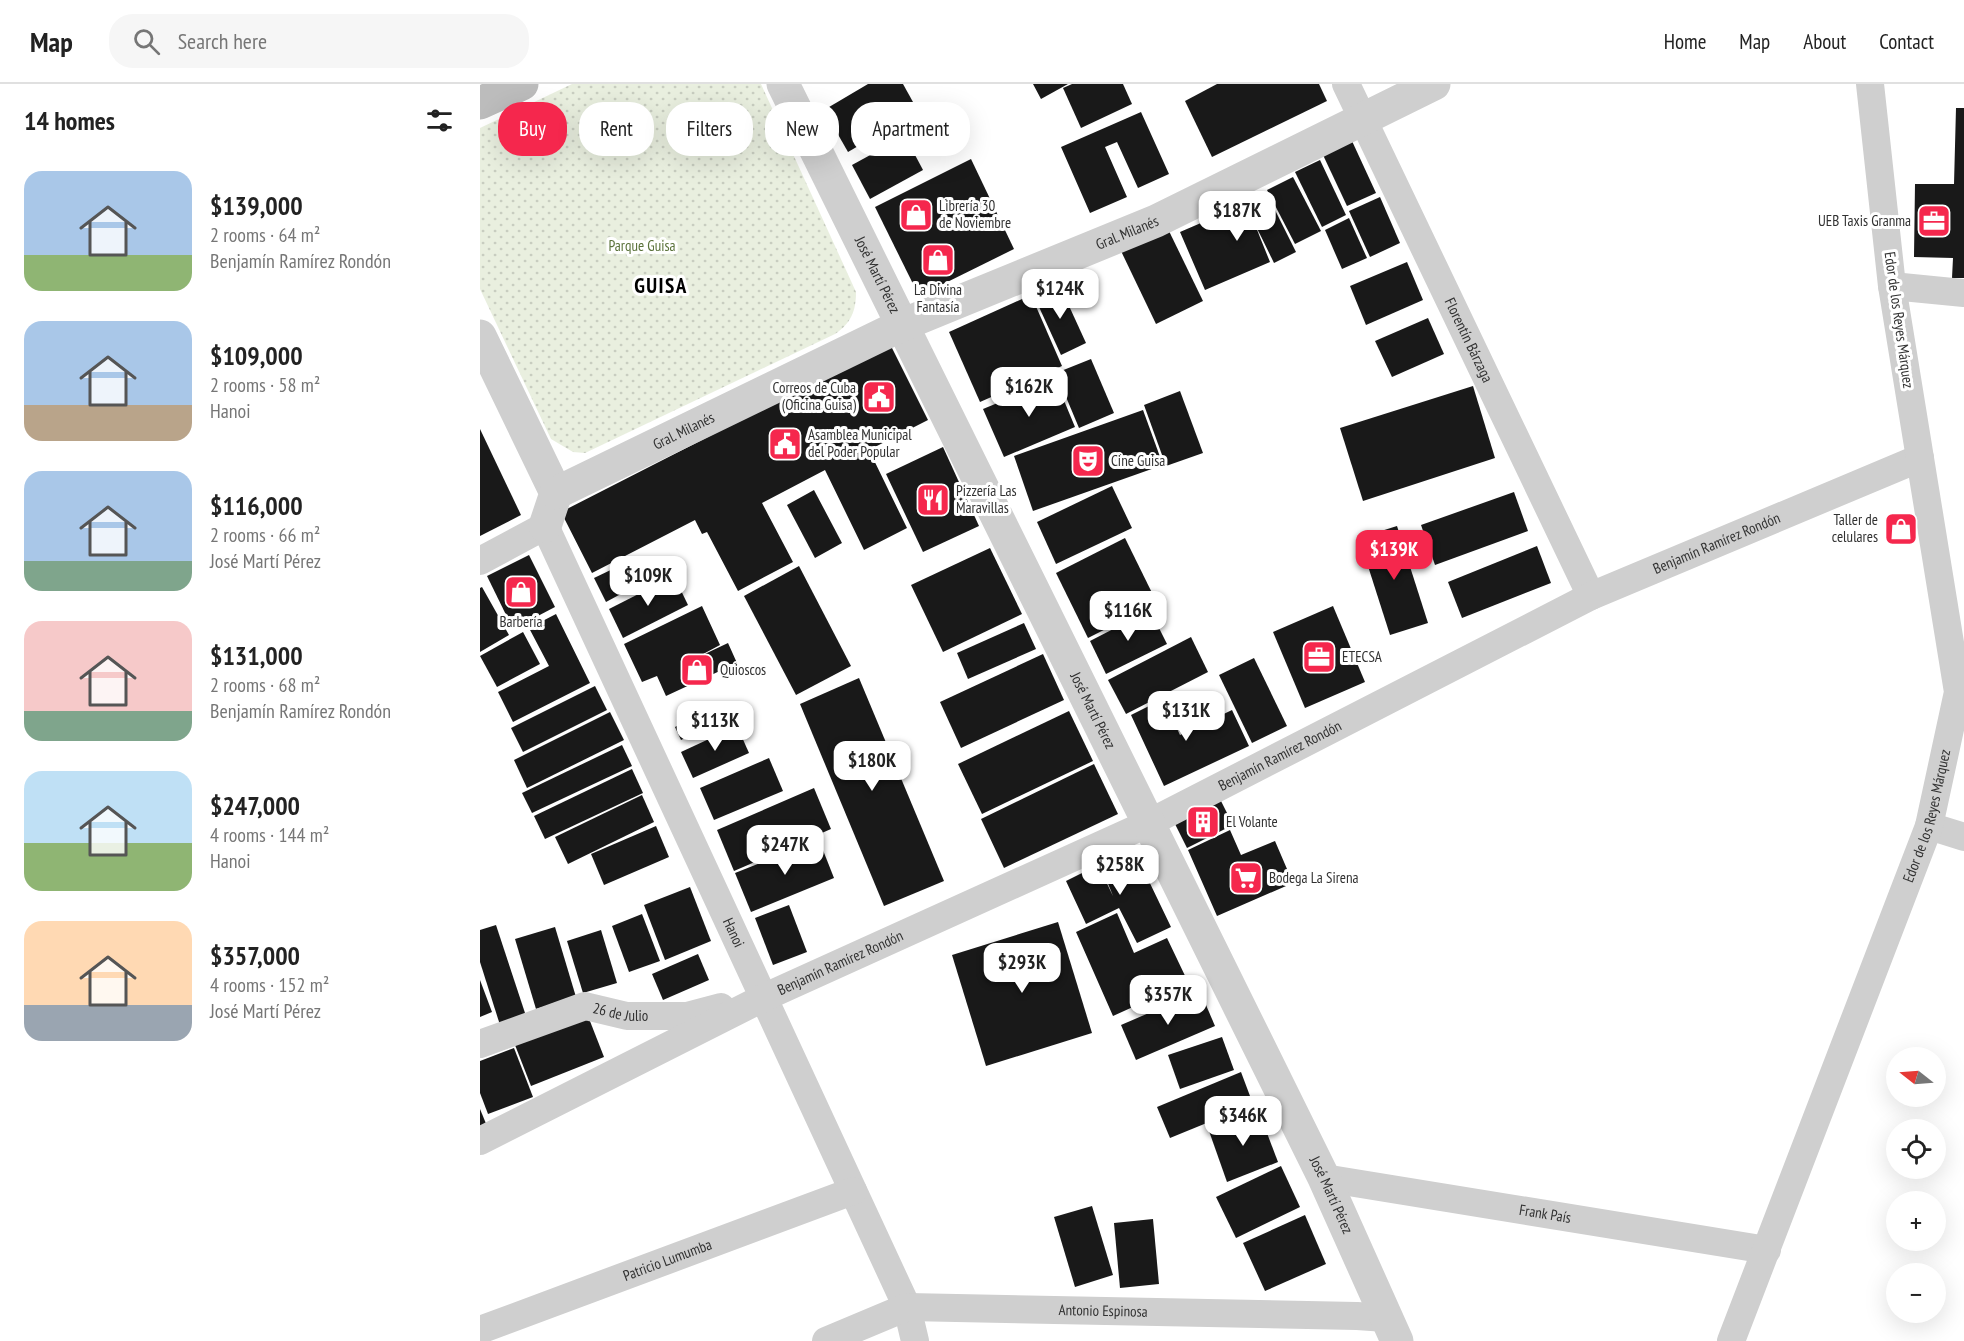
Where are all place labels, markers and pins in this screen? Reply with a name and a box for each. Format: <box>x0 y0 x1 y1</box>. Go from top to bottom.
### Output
pin: $187K <box>1195 191 1279 242</box>
place label: Librería 30 de Noviembre <box>939 196 1011 232</box>
shop icon: Librería 30 de Noviembre <box>898 197 934 233</box>
office icon: UEB Taxis Granma <box>1916 203 1952 239</box>
place label: UEB Taxis Granma <box>1818 211 1911 230</box>
shop icon: La Divina Fantasía <box>920 242 956 278</box>
pin: $124K <box>1018 269 1102 320</box>
place label: La Divina Fantasía <box>914 280 962 316</box>
pin: $162K <box>987 367 1071 418</box>
place label: Correos de Cuba (Oficina Guisa) <box>772 378 857 414</box>
public building icon: Correos de Cuba (Oficina Guisa) <box>861 379 897 415</box>
place label: Asamblea Municipal del Poder Popular <box>808 425 912 461</box>
public building icon: Asamblea Municipal del Poder Popular <box>767 426 803 462</box>
theatre icon: Cine Guisa <box>1070 443 1106 479</box>
place label: Cine Guisa <box>1111 451 1165 470</box>
place label: Pizzería Las Maravillas <box>956 481 1016 517</box>
restaurant icon: Pizzería Las Maravillas <box>915 482 951 518</box>
place label: Taller de celulares <box>1832 510 1878 546</box>
shop icon: Taller de celulares <box>1883 511 1919 547</box>
pin: $139K <box>1352 530 1436 581</box>
pin: $109K <box>606 556 690 607</box>
shop icon: Barbería <box>503 574 539 610</box>
pin: $116K <box>1086 591 1170 642</box>
place label: Barbería <box>499 612 543 631</box>
office icon: ETECSA <box>1301 639 1337 675</box>
place label: ETECSA <box>1342 647 1383 666</box>
shop icon: Quioscos <box>679 652 715 688</box>
place label: Quioscos <box>720 660 766 679</box>
pin: $131K <box>1144 691 1228 742</box>
pin: $113K <box>673 701 757 752</box>
pin: $180K <box>830 741 914 792</box>
building icon: El Volante <box>1185 804 1221 840</box>
place label: El Volante <box>1226 812 1278 831</box>
pin: $247K <box>743 825 827 876</box>
pin: $258K <box>1078 845 1162 896</box>
supermarket icon: Bodega La Sirena <box>1228 860 1264 896</box>
place label: Bodega La Sirena <box>1269 868 1359 887</box>
pin: $293K <box>980 943 1064 994</box>
pin: $357K <box>1126 975 1210 1026</box>
pin: $346K <box>1201 1096 1285 1147</box>

